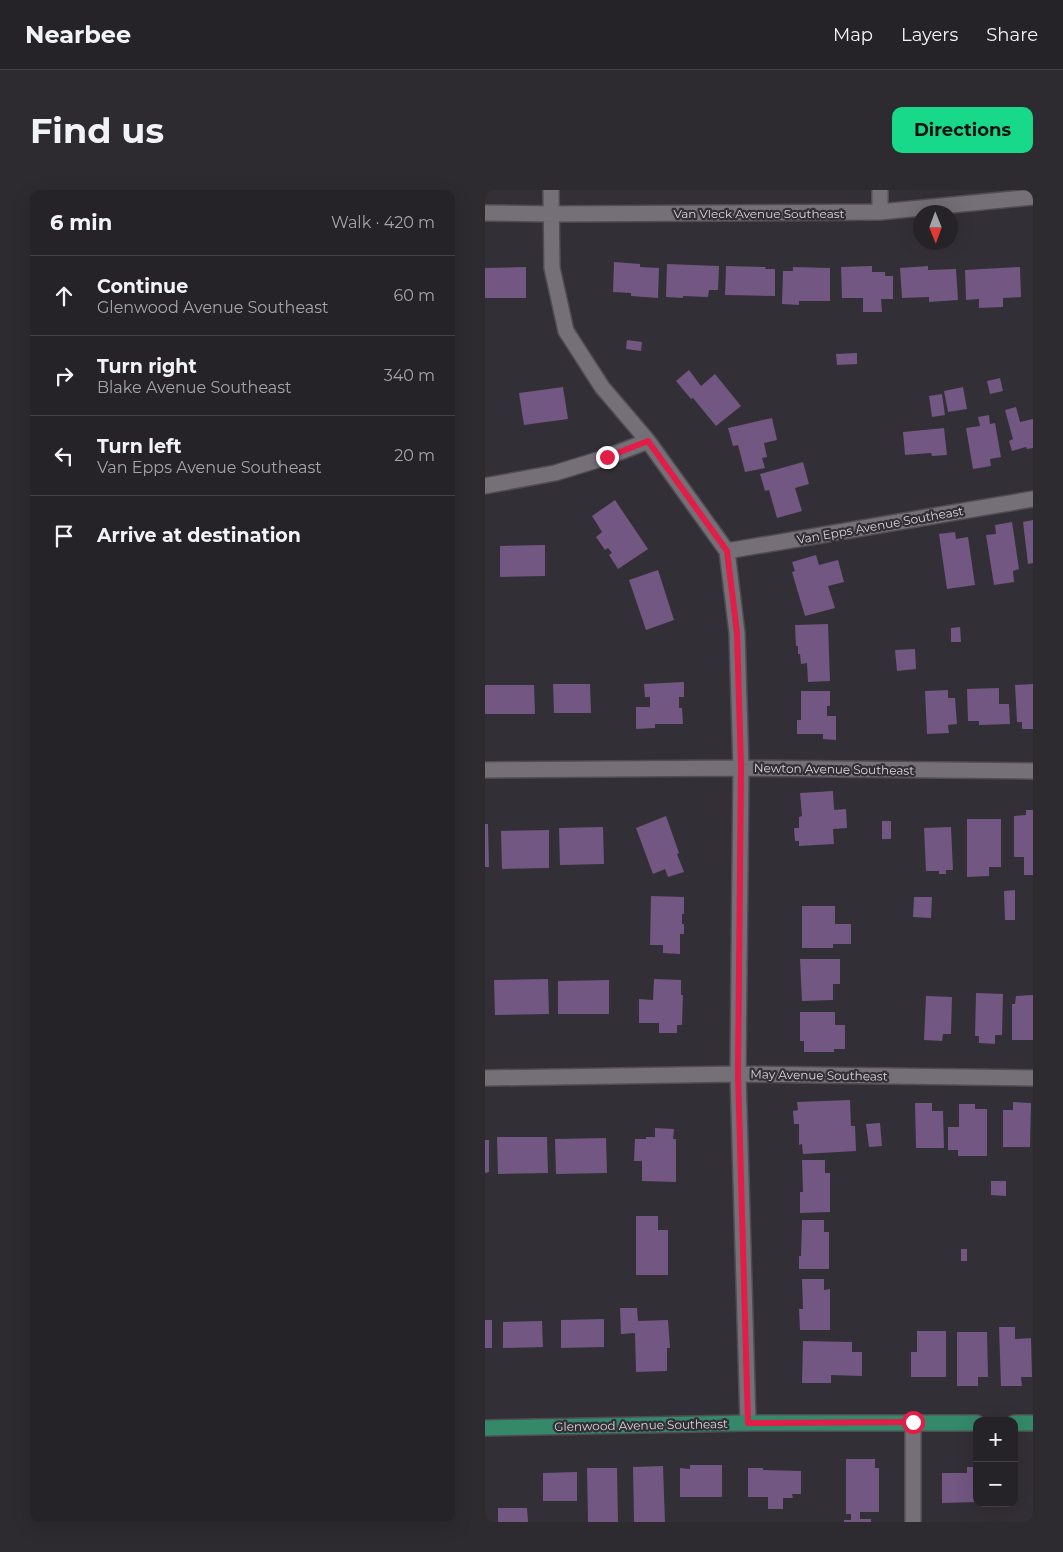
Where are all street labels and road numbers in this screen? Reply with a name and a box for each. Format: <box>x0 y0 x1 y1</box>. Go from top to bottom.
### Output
street label: Van Vleck Avenue Southeast <box>674 206 845 221</box>
street label: Van Epps Avenue Southeast <box>796 503 964 547</box>
street label: Newton Avenue Southeast <box>754 760 914 778</box>
street label: May Avenue Southeast <box>750 1066 888 1084</box>
street label: Glenwood Avenue Southeast <box>554 1416 728 1434</box>

